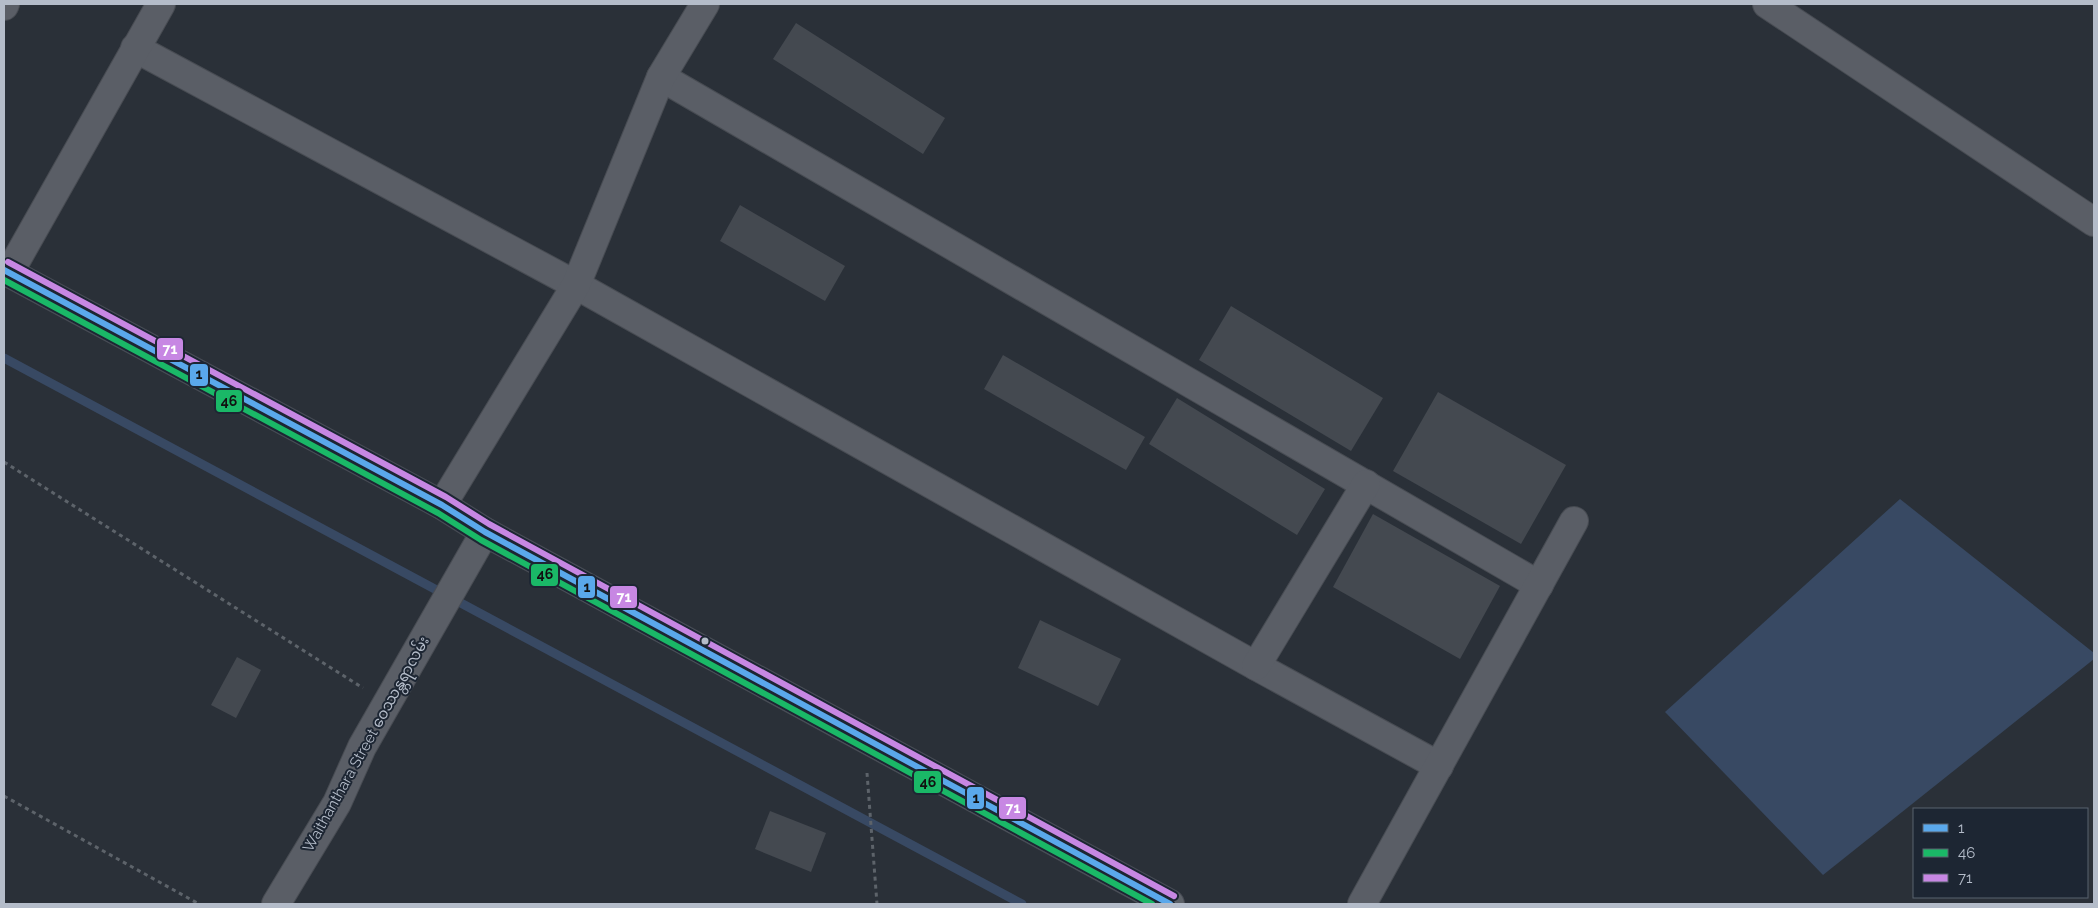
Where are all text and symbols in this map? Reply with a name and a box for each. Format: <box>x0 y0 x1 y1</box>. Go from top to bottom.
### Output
line badge: 71 <box>156 337 184 361</box>
text: 71 <box>163 341 177 357</box>
line badge: 1 <box>189 363 209 387</box>
text: 1 <box>196 366 203 382</box>
line badge: 46 <box>215 389 243 413</box>
text: 46 <box>221 393 237 409</box>
line badge: 46 <box>530 563 559 587</box>
text: 46 <box>537 566 553 582</box>
line badge: 1 <box>577 575 596 599</box>
text: 1 <box>584 579 591 595</box>
line badge: 71 <box>609 585 638 609</box>
text: 71 <box>617 589 631 605</box>
street label: Waithanthara Street ဝေဿန္တရာလမ်း <box>298 633 436 856</box>
unlabelled marker <box>700 636 710 646</box>
line badge: 46 <box>913 770 942 794</box>
text: 46 <box>920 774 936 790</box>
line badge: 1 <box>966 786 985 810</box>
text: 1 <box>973 790 980 806</box>
line badge: 71 <box>998 796 1027 820</box>
text: 71 <box>1006 800 1020 816</box>
legend <box>1913 808 2088 898</box>
text: 1 <box>1958 819 1965 837</box>
text: 46 <box>1958 844 1975 862</box>
text: 71 <box>1958 869 1973 887</box>

